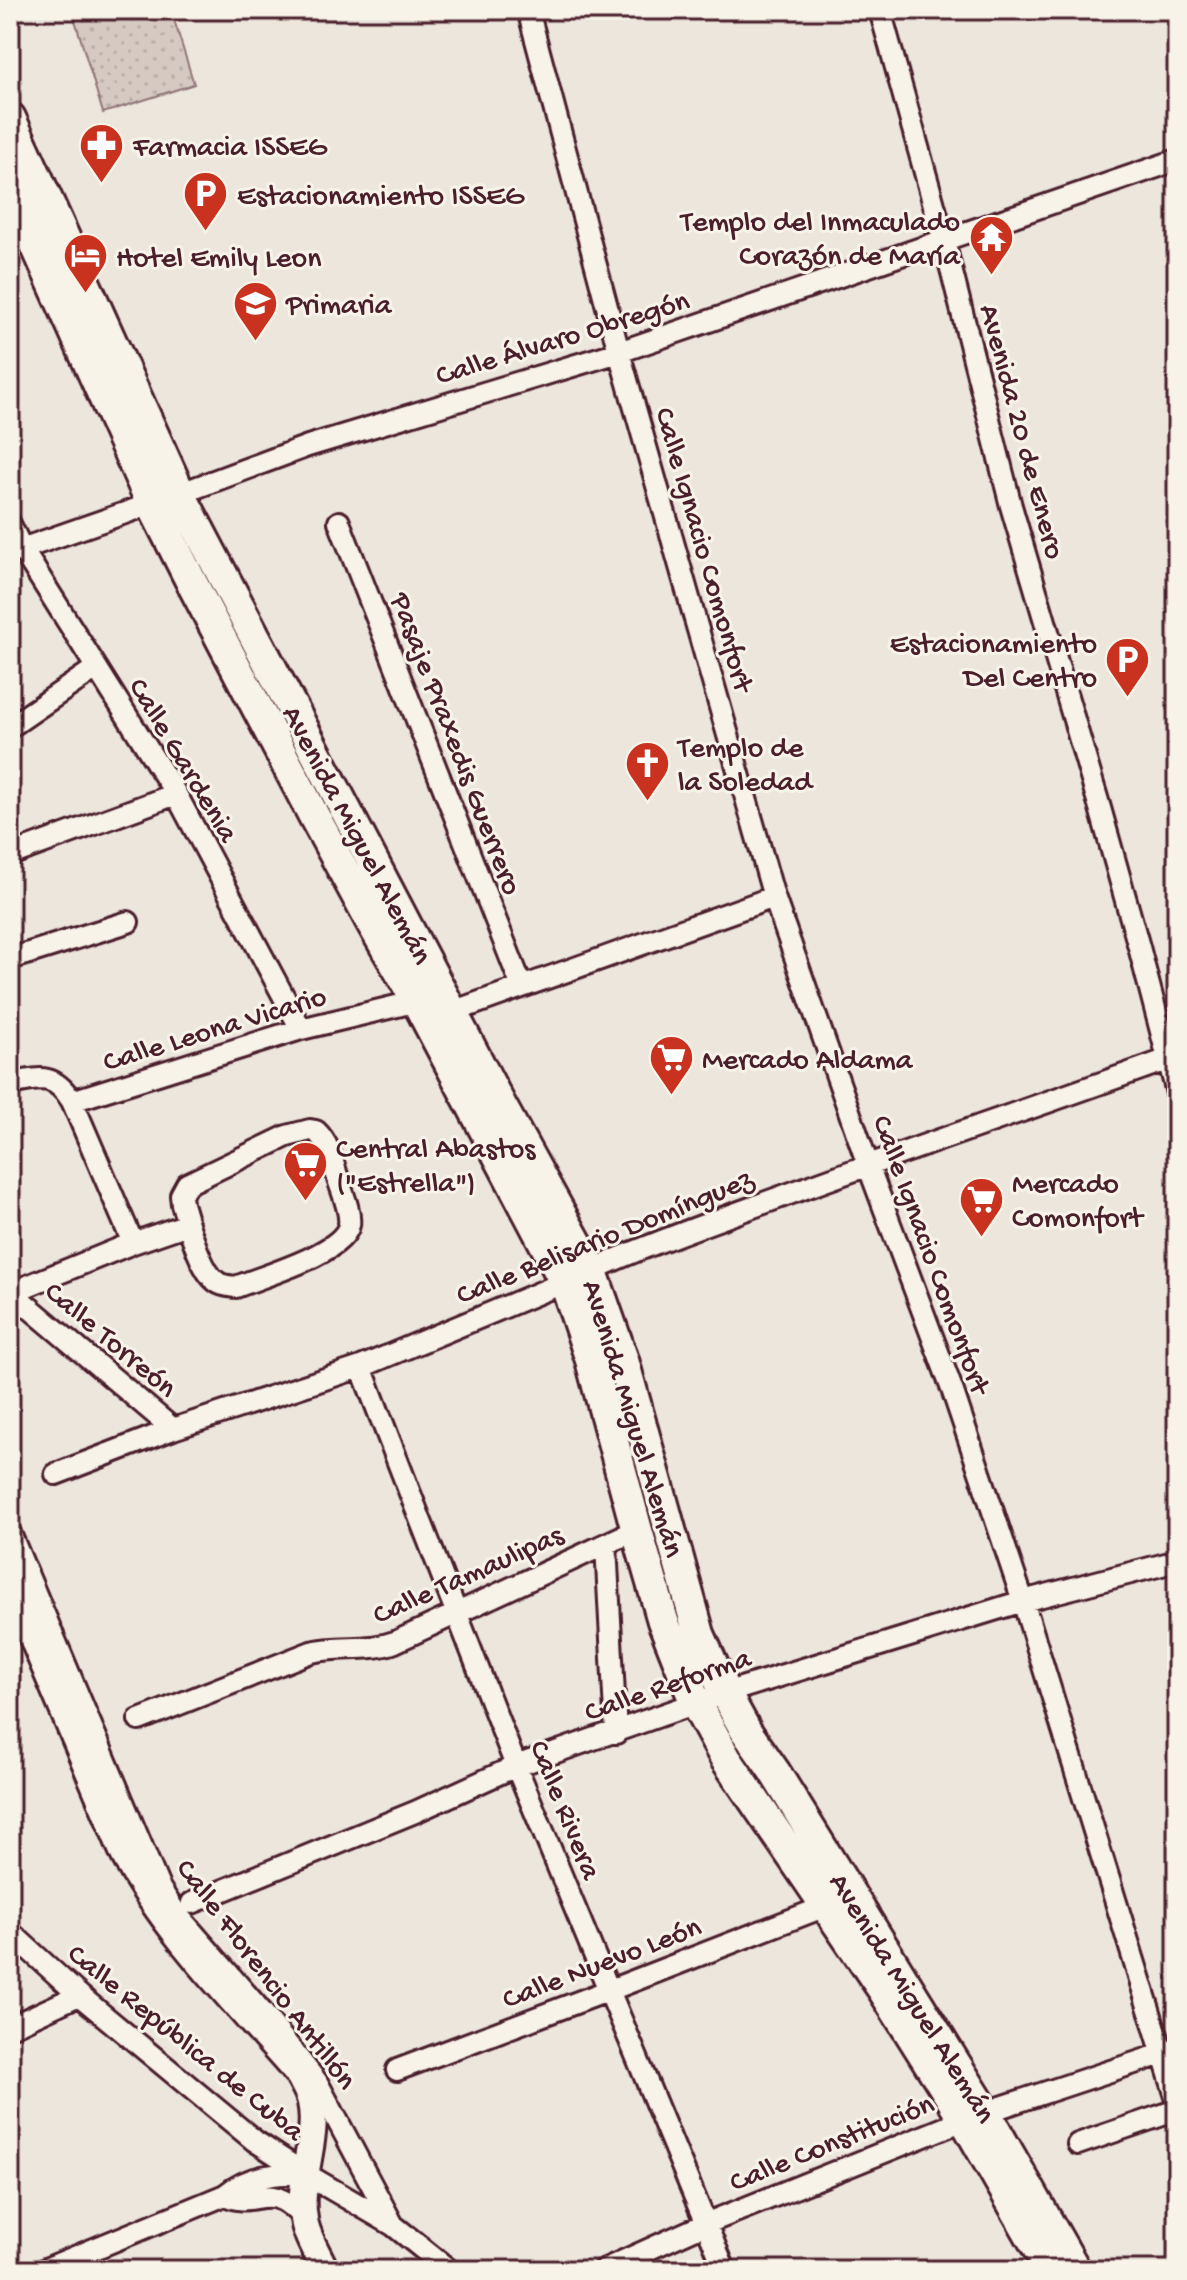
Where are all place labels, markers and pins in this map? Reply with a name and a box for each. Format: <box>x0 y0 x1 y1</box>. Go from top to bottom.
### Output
pharmacy icon: Farmacia ISSEG <box>78 121 126 184</box>
place label: Farmacia ISSEG <box>132 132 328 167</box>
parking icon: Estacionamiento ISSEG <box>182 170 230 233</box>
place label: Estacionamiento ISSEG <box>237 181 525 216</box>
place label: Templo del Inmaculado Corazón de María <box>679 207 961 276</box>
temple icon: Templo del Inmaculado Corazón de María <box>967 213 1015 276</box>
hotel icon: Hotel Emily Leon <box>61 232 109 295</box>
place label: Hotel Emily Leon <box>116 243 321 278</box>
school or university icon: Primaria <box>231 279 279 342</box>
place label: Primaria <box>285 290 393 325</box>
place label: Estacionamiento Del Centro <box>890 629 1097 698</box>
parking icon: Estacionamiento Del Centro <box>1104 635 1152 698</box>
place label: Templo de la Soledad <box>676 733 814 802</box>
church icon: Templo de la Soledad <box>623 739 671 802</box>
supermarket icon: Mercado Aldama <box>647 1034 695 1097</box>
place label: Mercado Aldama <box>702 1045 914 1080</box>
place label: Central Abastos ("Estrella") <box>336 1134 536 1203</box>
supermarket icon: Central Abastos ("Estrella") <box>281 1140 329 1203</box>
place label: Mercado Comonfort <box>1012 1169 1145 1238</box>
supermarket icon: Mercado Comonfort <box>957 1175 1005 1238</box>

